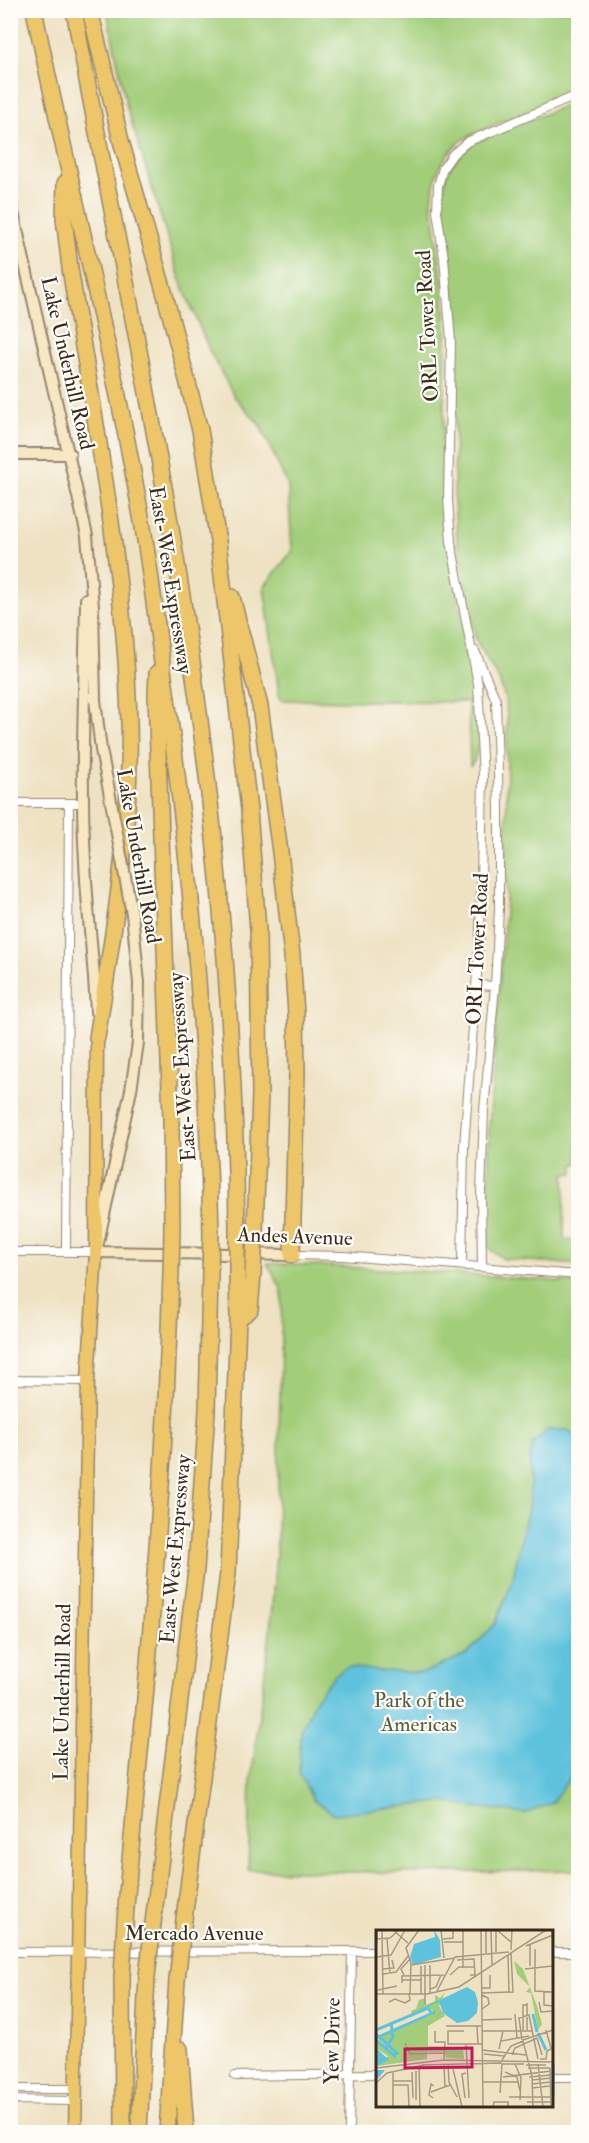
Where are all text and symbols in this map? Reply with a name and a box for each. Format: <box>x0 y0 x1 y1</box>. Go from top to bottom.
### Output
street label: ORL Tower Road <box>410 249 445 403</box>
street label: Lake Underhill Road <box>34 274 101 453</box>
street label: East-West Expressway <box>142 484 199 677</box>
street label: Lake Underhill Road <box>110 766 167 946</box>
street label: ORL Tower Road <box>460 872 495 1026</box>
street label: East-West Expressway <box>162 971 203 1163</box>
street label: Andes Avenue <box>236 1221 353 1252</box>
street label: East-West Expressway <box>154 1453 197 1645</box>
street label: Lake Underhill Road <box>47 1603 78 1781</box>
park label: Park of the Americas <box>374 1687 465 1738</box>
street label: Mercado Avenue <box>124 1920 264 1947</box>
inset map <box>376 1930 553 2107</box>
street label: Yew Drive <box>318 1997 347 2085</box>

